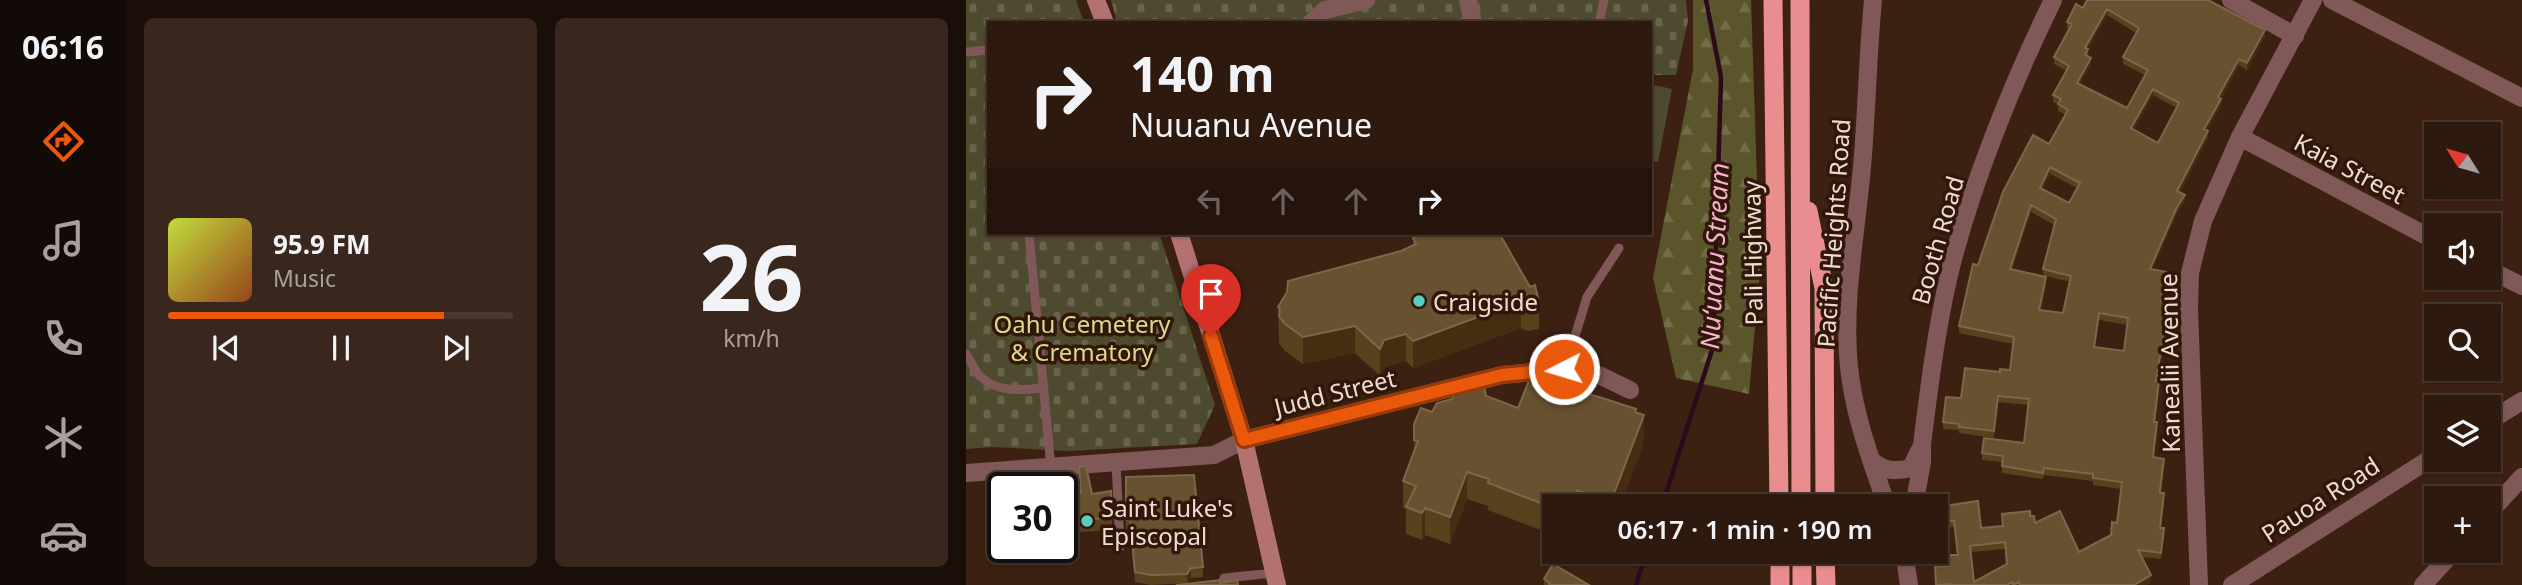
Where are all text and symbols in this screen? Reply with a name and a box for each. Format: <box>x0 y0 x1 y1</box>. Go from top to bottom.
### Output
text: 06:16 <box>22 25 104 68</box>
text: 140 m <box>1130 40 1275 106</box>
icon: right <box>1015 49 1106 140</box>
text: Nuuanu Avenue <box>1130 103 1372 146</box>
icon: directions <box>39 117 88 166</box>
street label: Pacific Heights Road <box>1809 118 1857 348</box>
north arrow <box>2424 122 2501 200</box>
map controls <box>2424 122 2501 563</box>
street label: Kaia Street <box>2289 125 2412 211</box>
water label: Nuʻuanu Stream <box>1691 162 1737 350</box>
street label: Booth Road <box>1903 172 1971 308</box>
street label: Pali Highway <box>1734 180 1770 326</box>
icon: left <box>1191 182 1229 220</box>
icon: ahead <box>1264 182 1302 220</box>
icon: ahead <box>1337 182 1375 220</box>
icon: right <box>1410 182 1448 220</box>
button: sound <box>2424 213 2501 290</box>
text: 26 <box>699 214 804 338</box>
icon: music <box>39 216 88 265</box>
text: 95.9 FM <box>273 226 370 262</box>
text: Music <box>273 262 336 294</box>
pin <box>1181 264 1241 336</box>
street label: Kanealii Avenue <box>2151 273 2187 453</box>
icon: arrive <box>1192 275 1230 313</box>
place label: Craigside <box>1433 285 1538 318</box>
marker: Craigside <box>1411 293 1427 309</box>
button: search <box>2424 304 2501 381</box>
park label: Oahu Cemetery & Crematory <box>993 307 1171 368</box>
icon: phone <box>39 314 88 363</box>
text: km/h <box>723 322 780 354</box>
icon: previous <box>207 329 245 367</box>
icon: pause <box>322 329 360 367</box>
icon: next <box>437 329 475 367</box>
position arrow <box>1527 332 1601 406</box>
street label: Judd Street <box>1269 361 1400 424</box>
button: layers <box>2424 395 2501 472</box>
icon: climate <box>39 413 88 462</box>
street label: Pauoa Road <box>2255 448 2385 550</box>
speed limit sign: 30 <box>987 472 1078 563</box>
button: + <box>2424 486 2501 563</box>
place label: Saint Luke's Episcopal <box>1101 491 1233 552</box>
icon: car <box>39 511 88 560</box>
text: 06:17 · 1 min · 190 m <box>1618 511 1872 547</box>
marker: Saint Luke's Episcopal <box>1079 513 1095 529</box>

